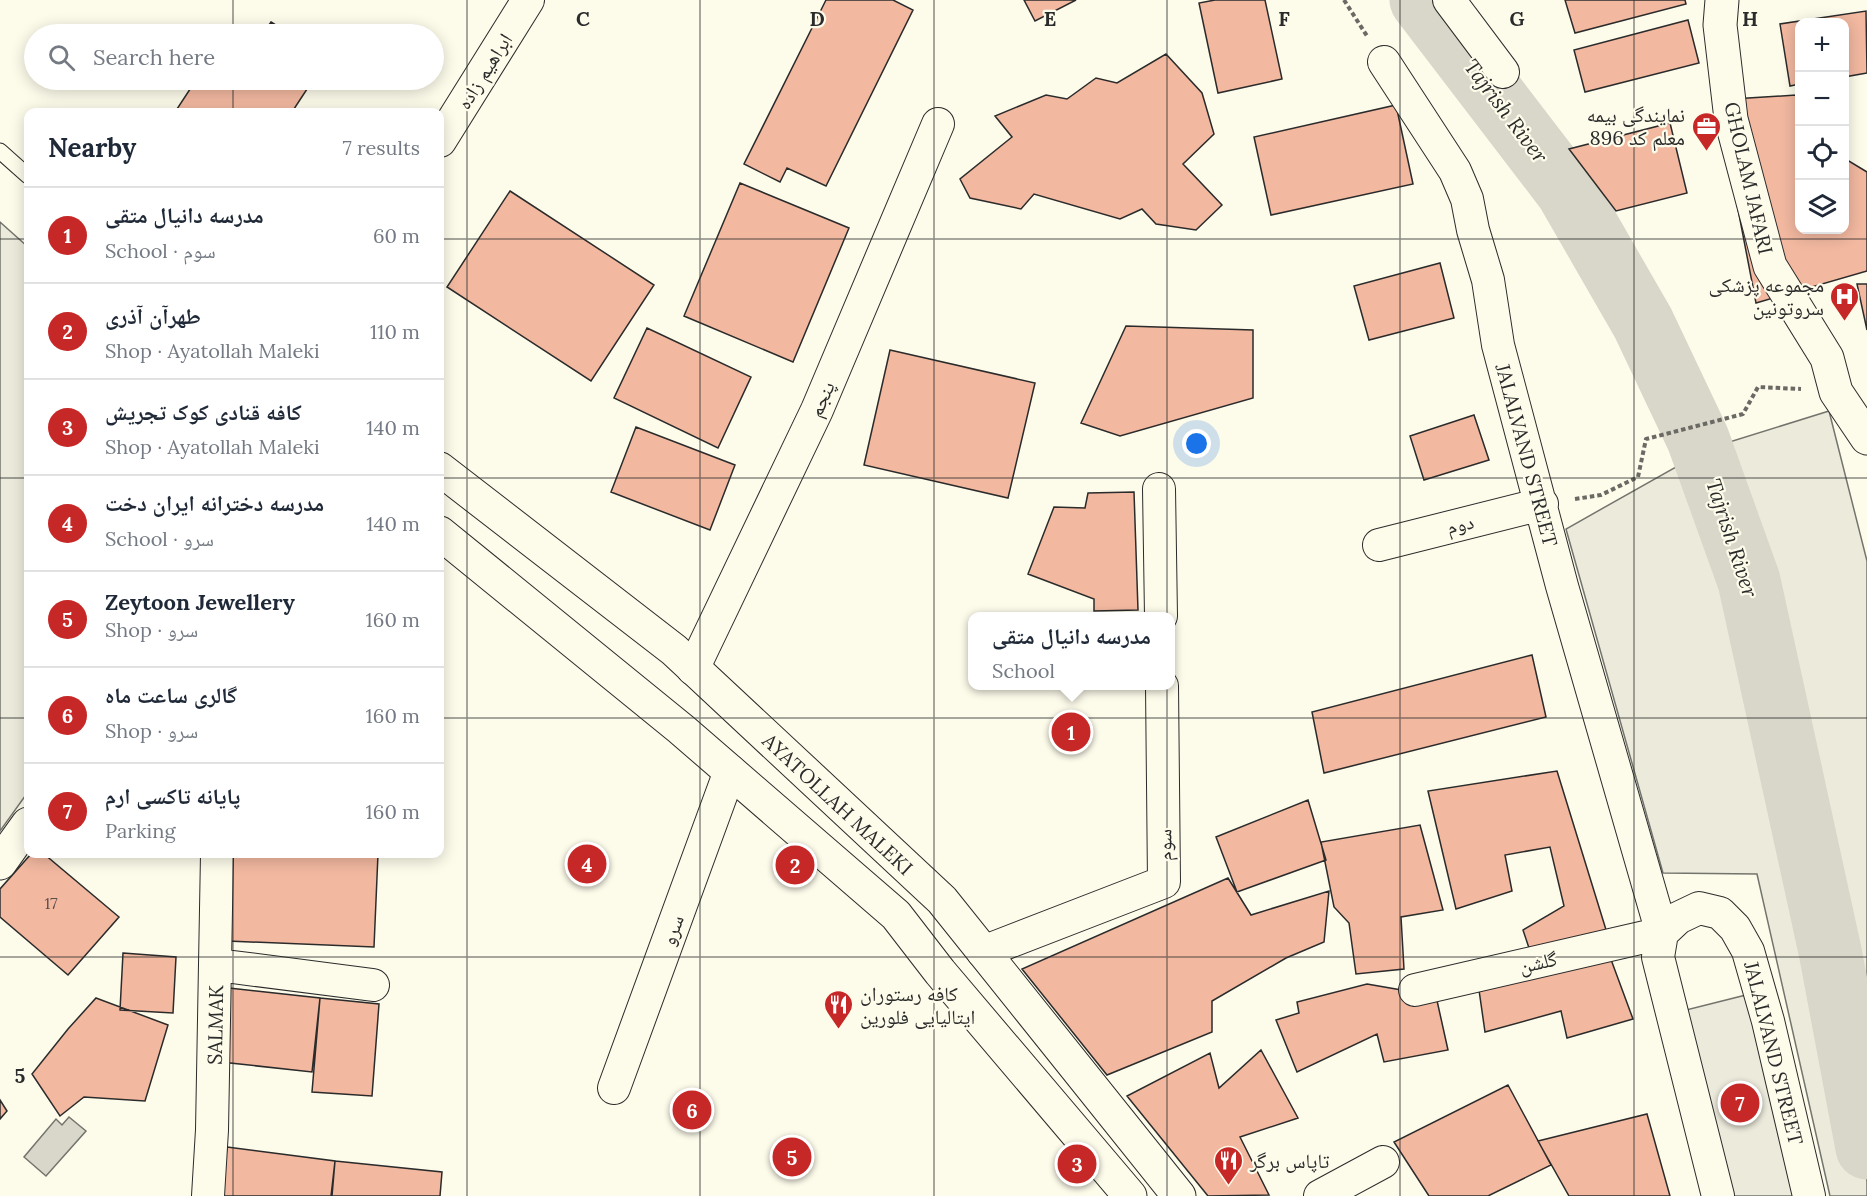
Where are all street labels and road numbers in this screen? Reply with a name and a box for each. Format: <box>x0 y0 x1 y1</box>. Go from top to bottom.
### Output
street label: ابراهیم زاده <box>451 28 519 115</box>
street label: GHOLAM JAFARI <box>1719 99 1779 257</box>
street label: JALALVAND STREET <box>1490 360 1564 549</box>
street label: پنجم <box>802 377 842 422</box>
street label: دوم <box>1444 509 1477 541</box>
street label: AYATOLLAH MALEKI <box>757 727 918 880</box>
street label: سوم <box>1151 829 1179 861</box>
street label: سرو <box>655 911 689 949</box>
street label: گلشن <box>1517 945 1560 978</box>
street label: JALALVAND STREET <box>1739 958 1809 1148</box>
street label: SALMAK <box>202 984 228 1065</box>

